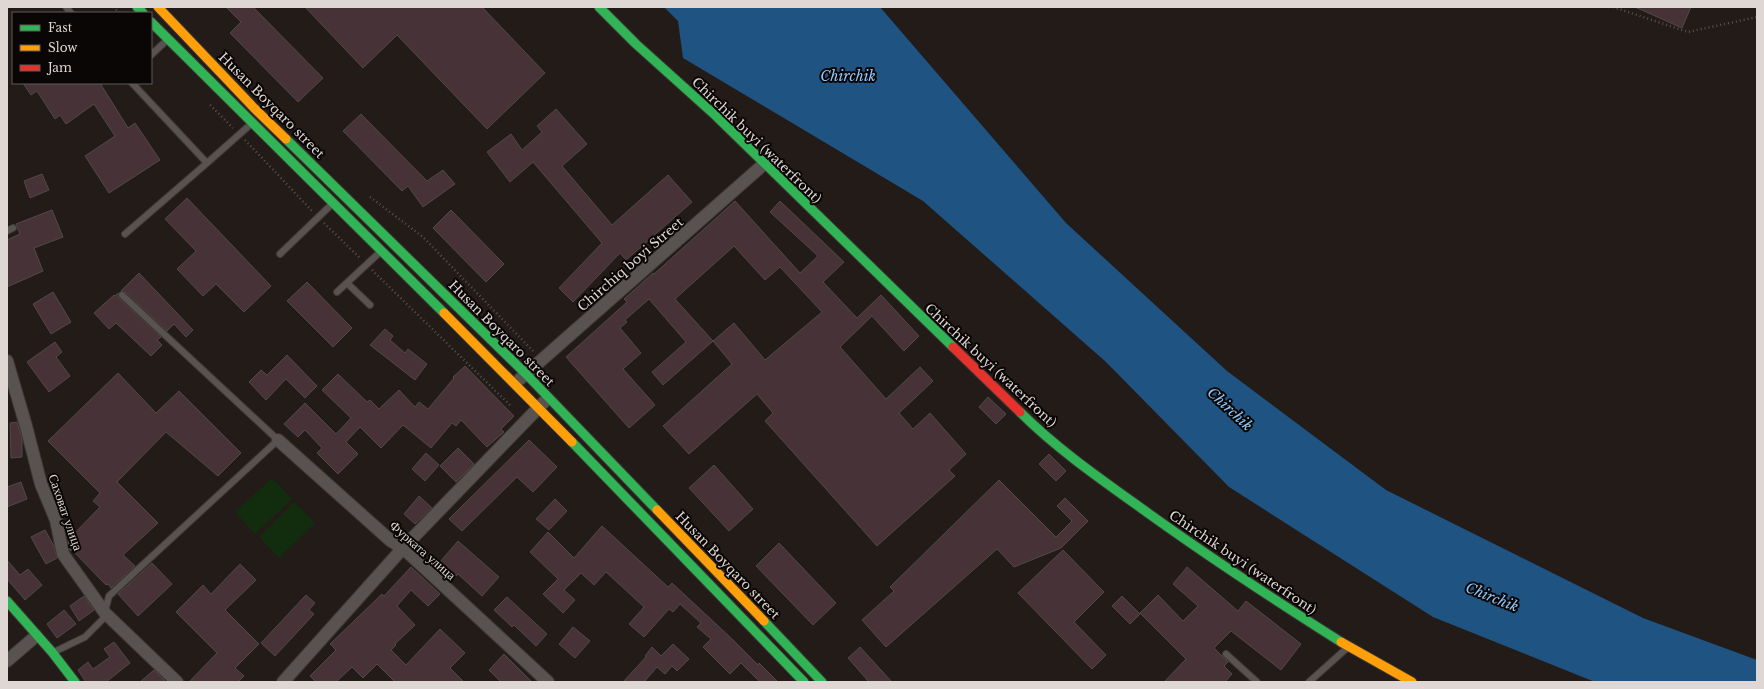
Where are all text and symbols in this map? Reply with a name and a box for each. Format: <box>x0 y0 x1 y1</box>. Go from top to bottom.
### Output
legend <box>12 12 152 84</box>
text: Fast <box>48 20 73 35</box>
text: Slow <box>48 40 78 55</box>
street label: Husan Boyqaro street <box>215 49 328 162</box>
text: Jam <box>46 60 72 75</box>
water label: Chirchik <box>820 67 876 85</box>
street label: Chirchik buyi (waterfront) <box>688 74 825 207</box>
street label: Chirchiq boyi Street <box>574 214 687 315</box>
street label: Husan Boyqaro street <box>445 277 558 390</box>
street label: Chirchik buyi (waterfront) <box>921 300 1060 431</box>
water label: Chirchik <box>1204 384 1256 434</box>
street label: Саховат улица <box>44 472 87 553</box>
street label: Chirchik buyi (waterfront) <box>1166 507 1320 618</box>
street label: Husan Boyqaro street <box>672 508 784 623</box>
street label: Фурката улица <box>386 517 459 584</box>
water label: Chirchik <box>1463 578 1521 616</box>

